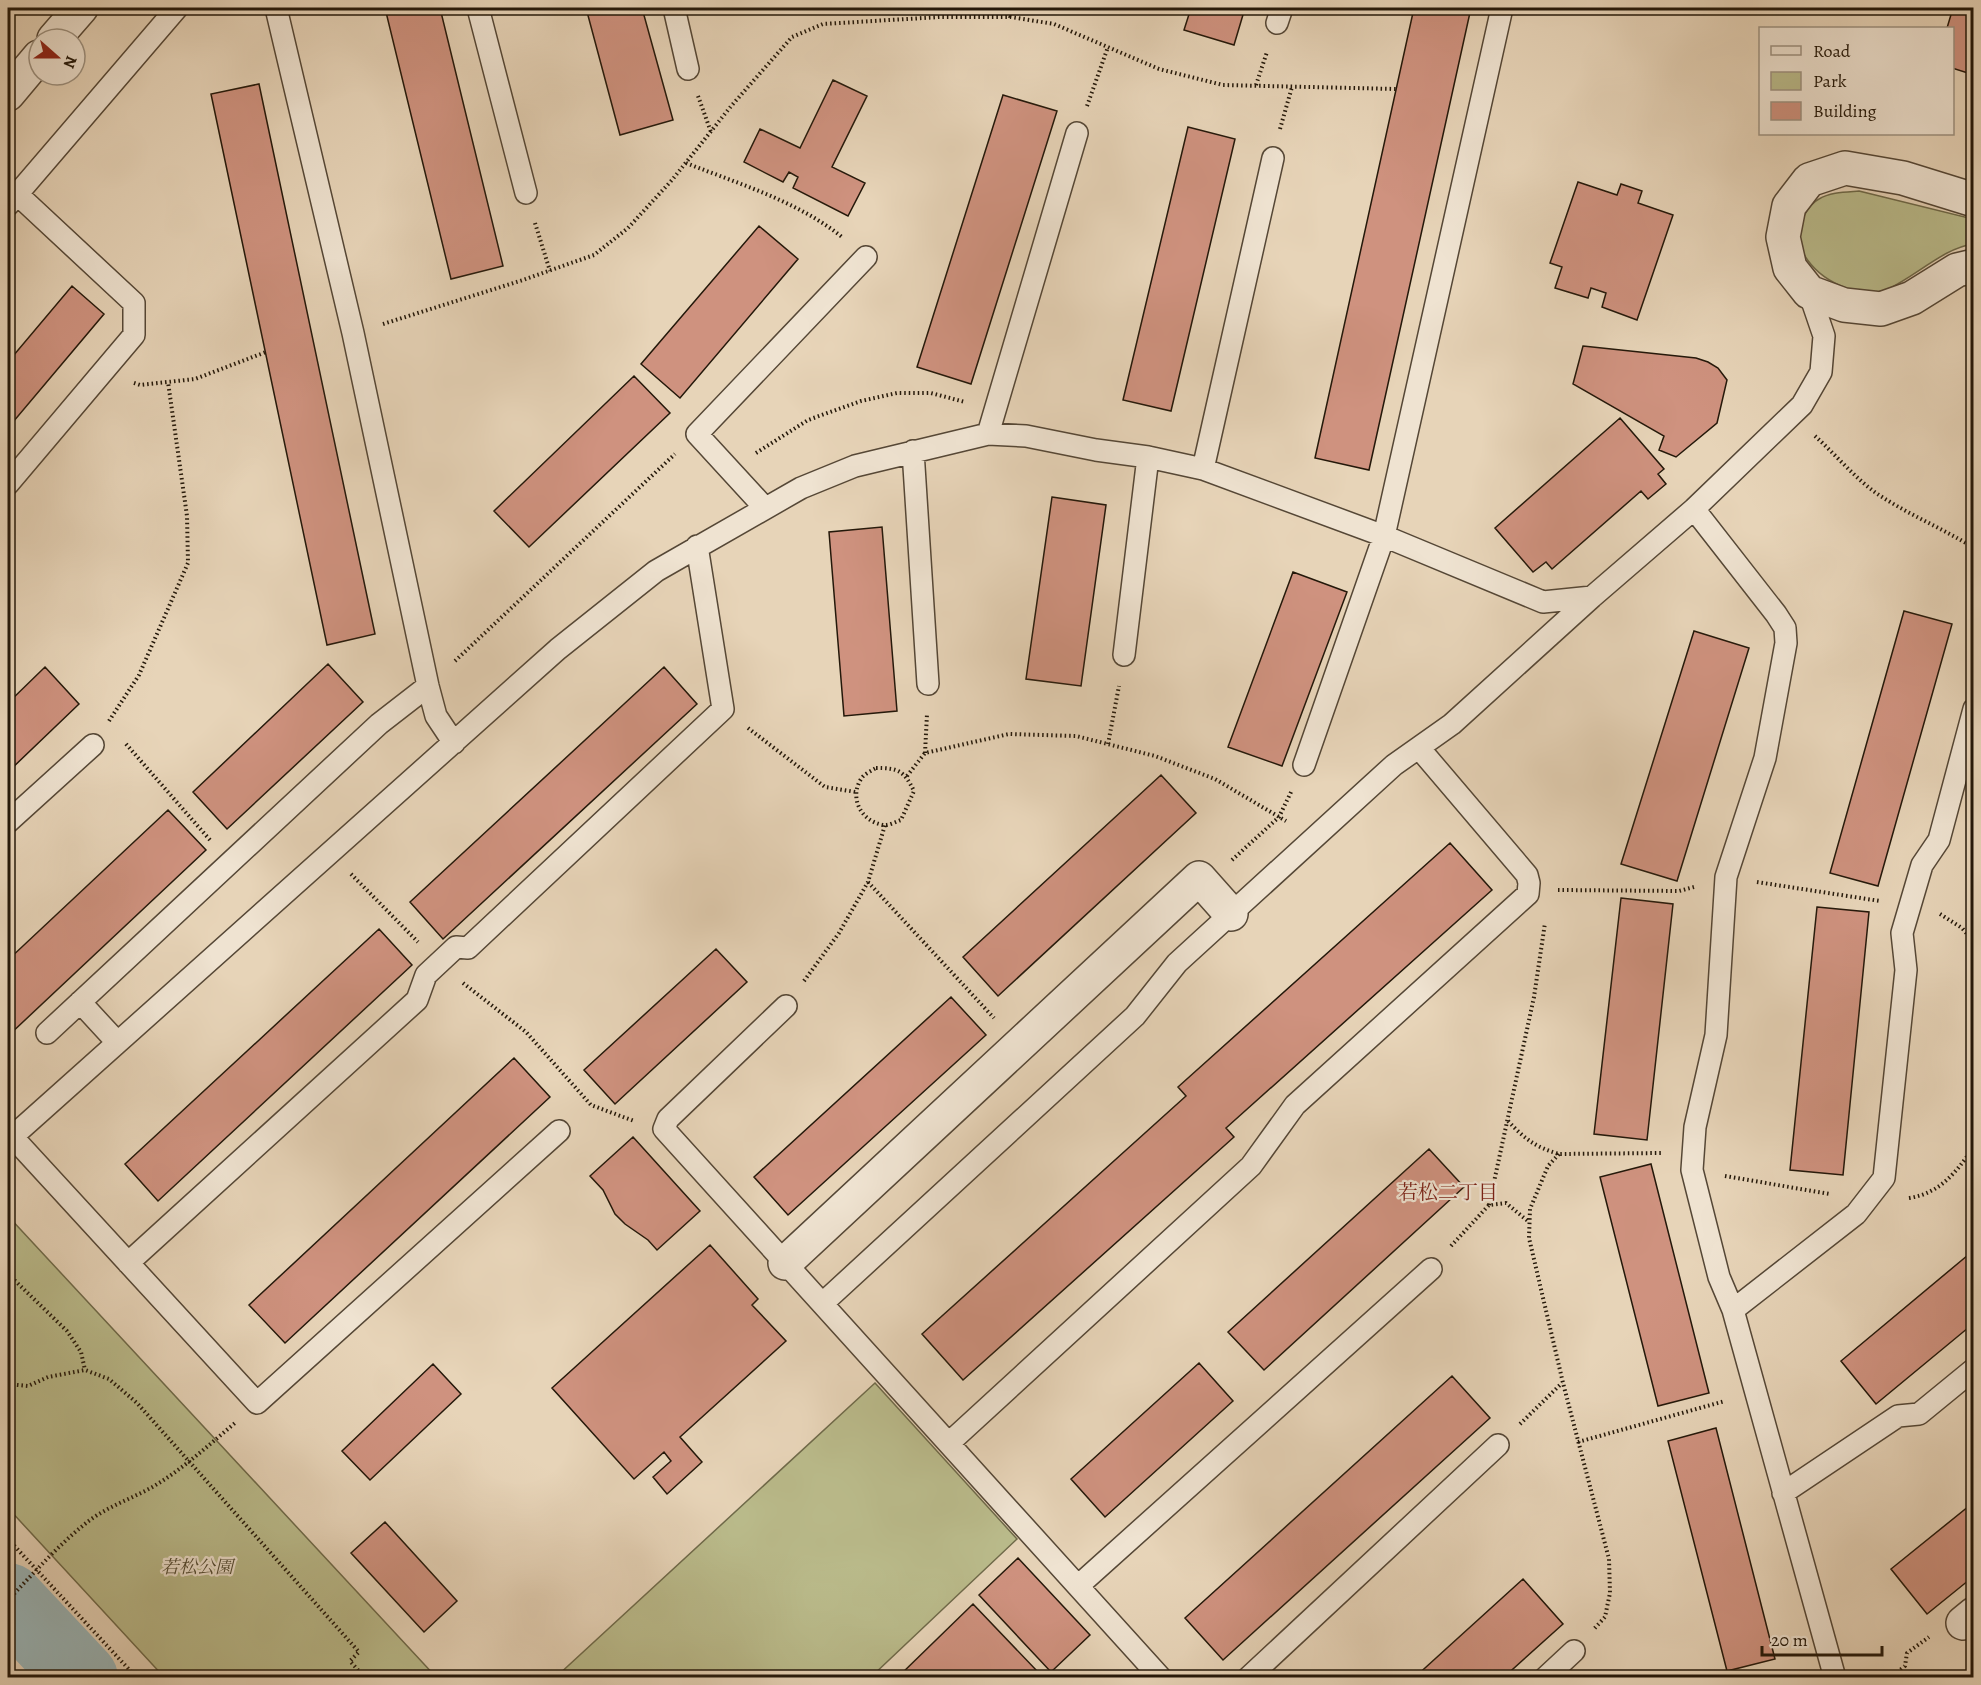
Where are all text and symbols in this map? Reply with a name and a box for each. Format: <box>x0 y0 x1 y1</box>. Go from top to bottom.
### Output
north arrow <box>27 27 87 87</box>
legend <box>1759 27 1954 135</box>
text: Road <box>1813 39 1851 63</box>
text: N <box>58 53 82 72</box>
text: Park <box>1813 69 1847 93</box>
text: Building <box>1813 99 1877 123</box>
district label: 若松二丁目 <box>1398 1179 1498 1206</box>
park label: 若松公園 <box>161 1555 236 1579</box>
scale bar <box>1762 1619 1882 1657</box>
text: 20 m <box>1771 1628 1808 1652</box>

